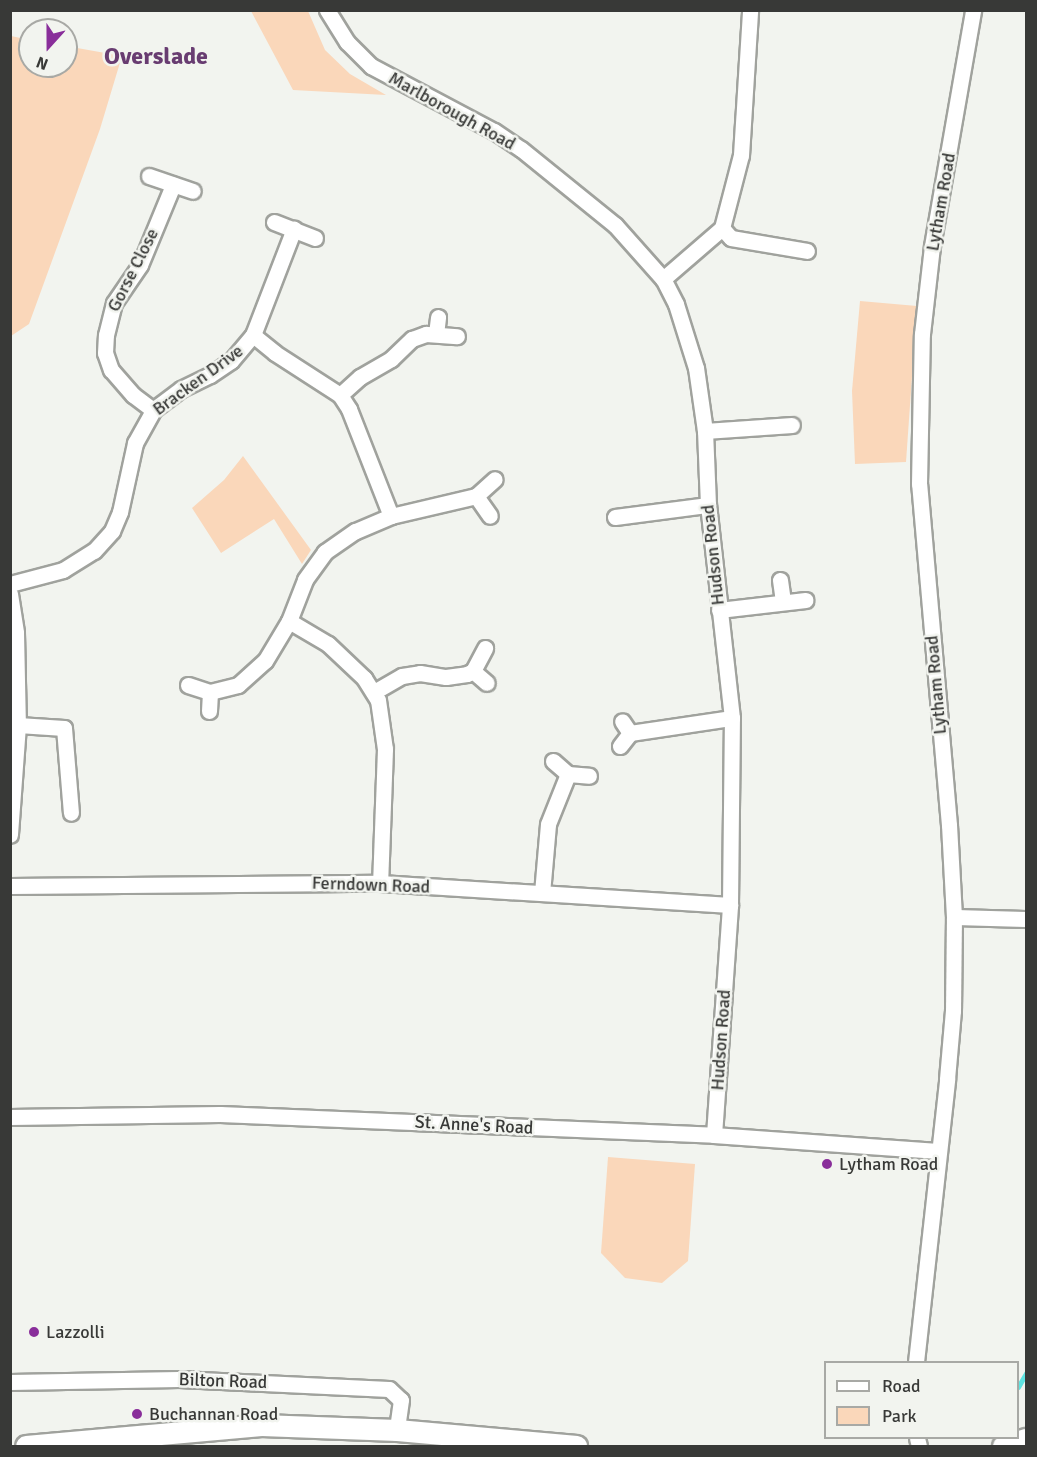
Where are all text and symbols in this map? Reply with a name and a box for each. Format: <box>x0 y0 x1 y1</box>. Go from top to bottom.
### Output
north arrow <box>18 18 78 78</box>
district label: Overslade <box>104 43 208 71</box>
text: N <box>33 52 51 74</box>
street label: Marlborough Road <box>385 67 519 155</box>
street label: Lytham Road <box>922 151 960 253</box>
street label: Gorse Close <box>103 225 163 315</box>
street label: Bracken Drive <box>149 340 247 420</box>
street label: Hudson Road <box>697 504 729 606</box>
street label: Lytham Road <box>921 635 951 735</box>
street label: Ferndown Road <box>311 872 431 898</box>
street label: Hudson Road <box>707 989 735 1091</box>
street label: St. Anne's Road <box>414 1111 534 1139</box>
place label: Lytham Road <box>839 1153 938 1175</box>
marker: Lytham Road <box>820 1157 834 1171</box>
place label: Lazzolli <box>46 1321 105 1343</box>
marker: Lazzolli <box>27 1325 41 1339</box>
legend <box>824 1361 1019 1439</box>
street label: Bilton Road <box>178 1369 268 1393</box>
text: Road <box>882 1375 921 1397</box>
place label: Buchannan Road <box>149 1403 278 1425</box>
text: Park <box>882 1405 917 1427</box>
marker: Buchannan Road <box>130 1407 144 1421</box>

